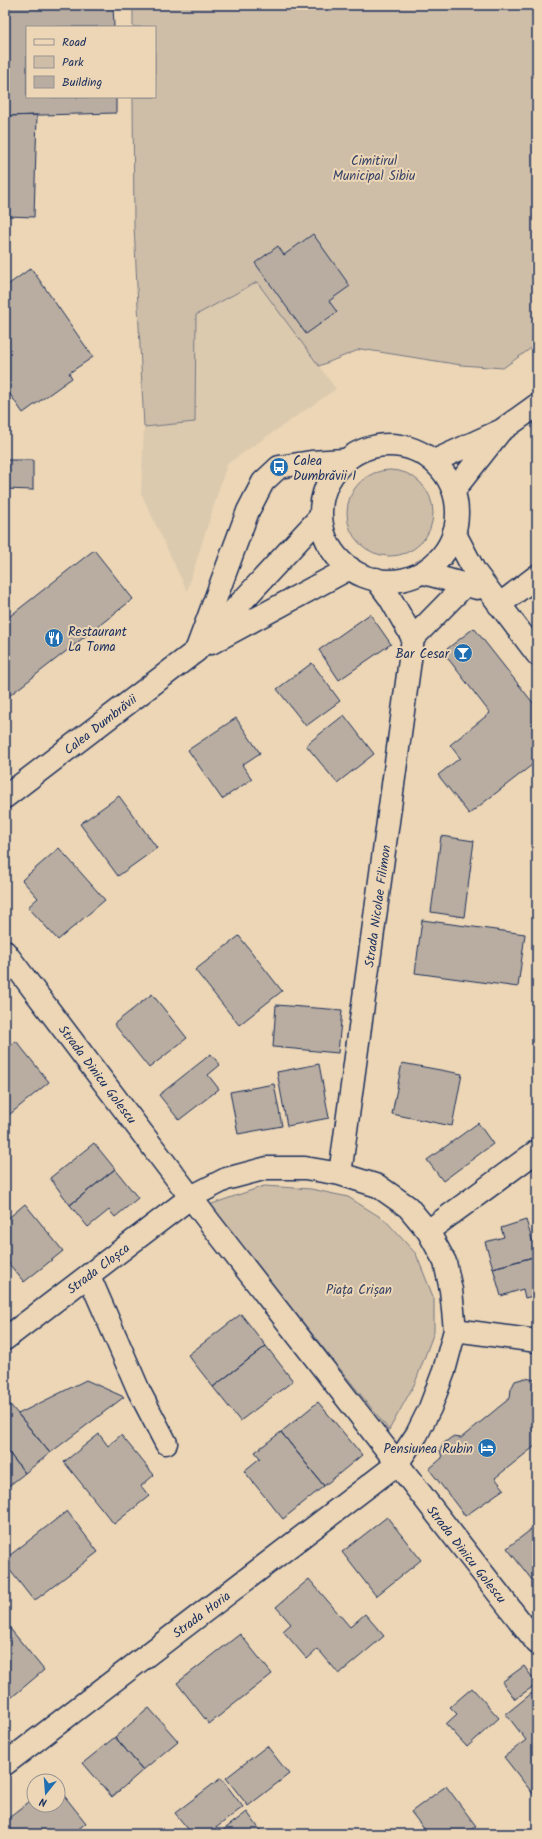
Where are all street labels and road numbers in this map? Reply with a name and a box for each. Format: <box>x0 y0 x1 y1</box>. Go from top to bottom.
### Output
street label: Calea Dumbrăvii <box>60 689 143 761</box>
street label: Strada Nicolae Filimon <box>360 844 397 969</box>
street label: Strada Dinicu Golescu <box>53 1021 142 1129</box>
street label: Strada Cloșca <box>63 1238 135 1300</box>
street label: Strada Dinicu Golescu <box>421 1501 511 1609</box>
street label: Strada Horia <box>168 1586 235 1644</box>

